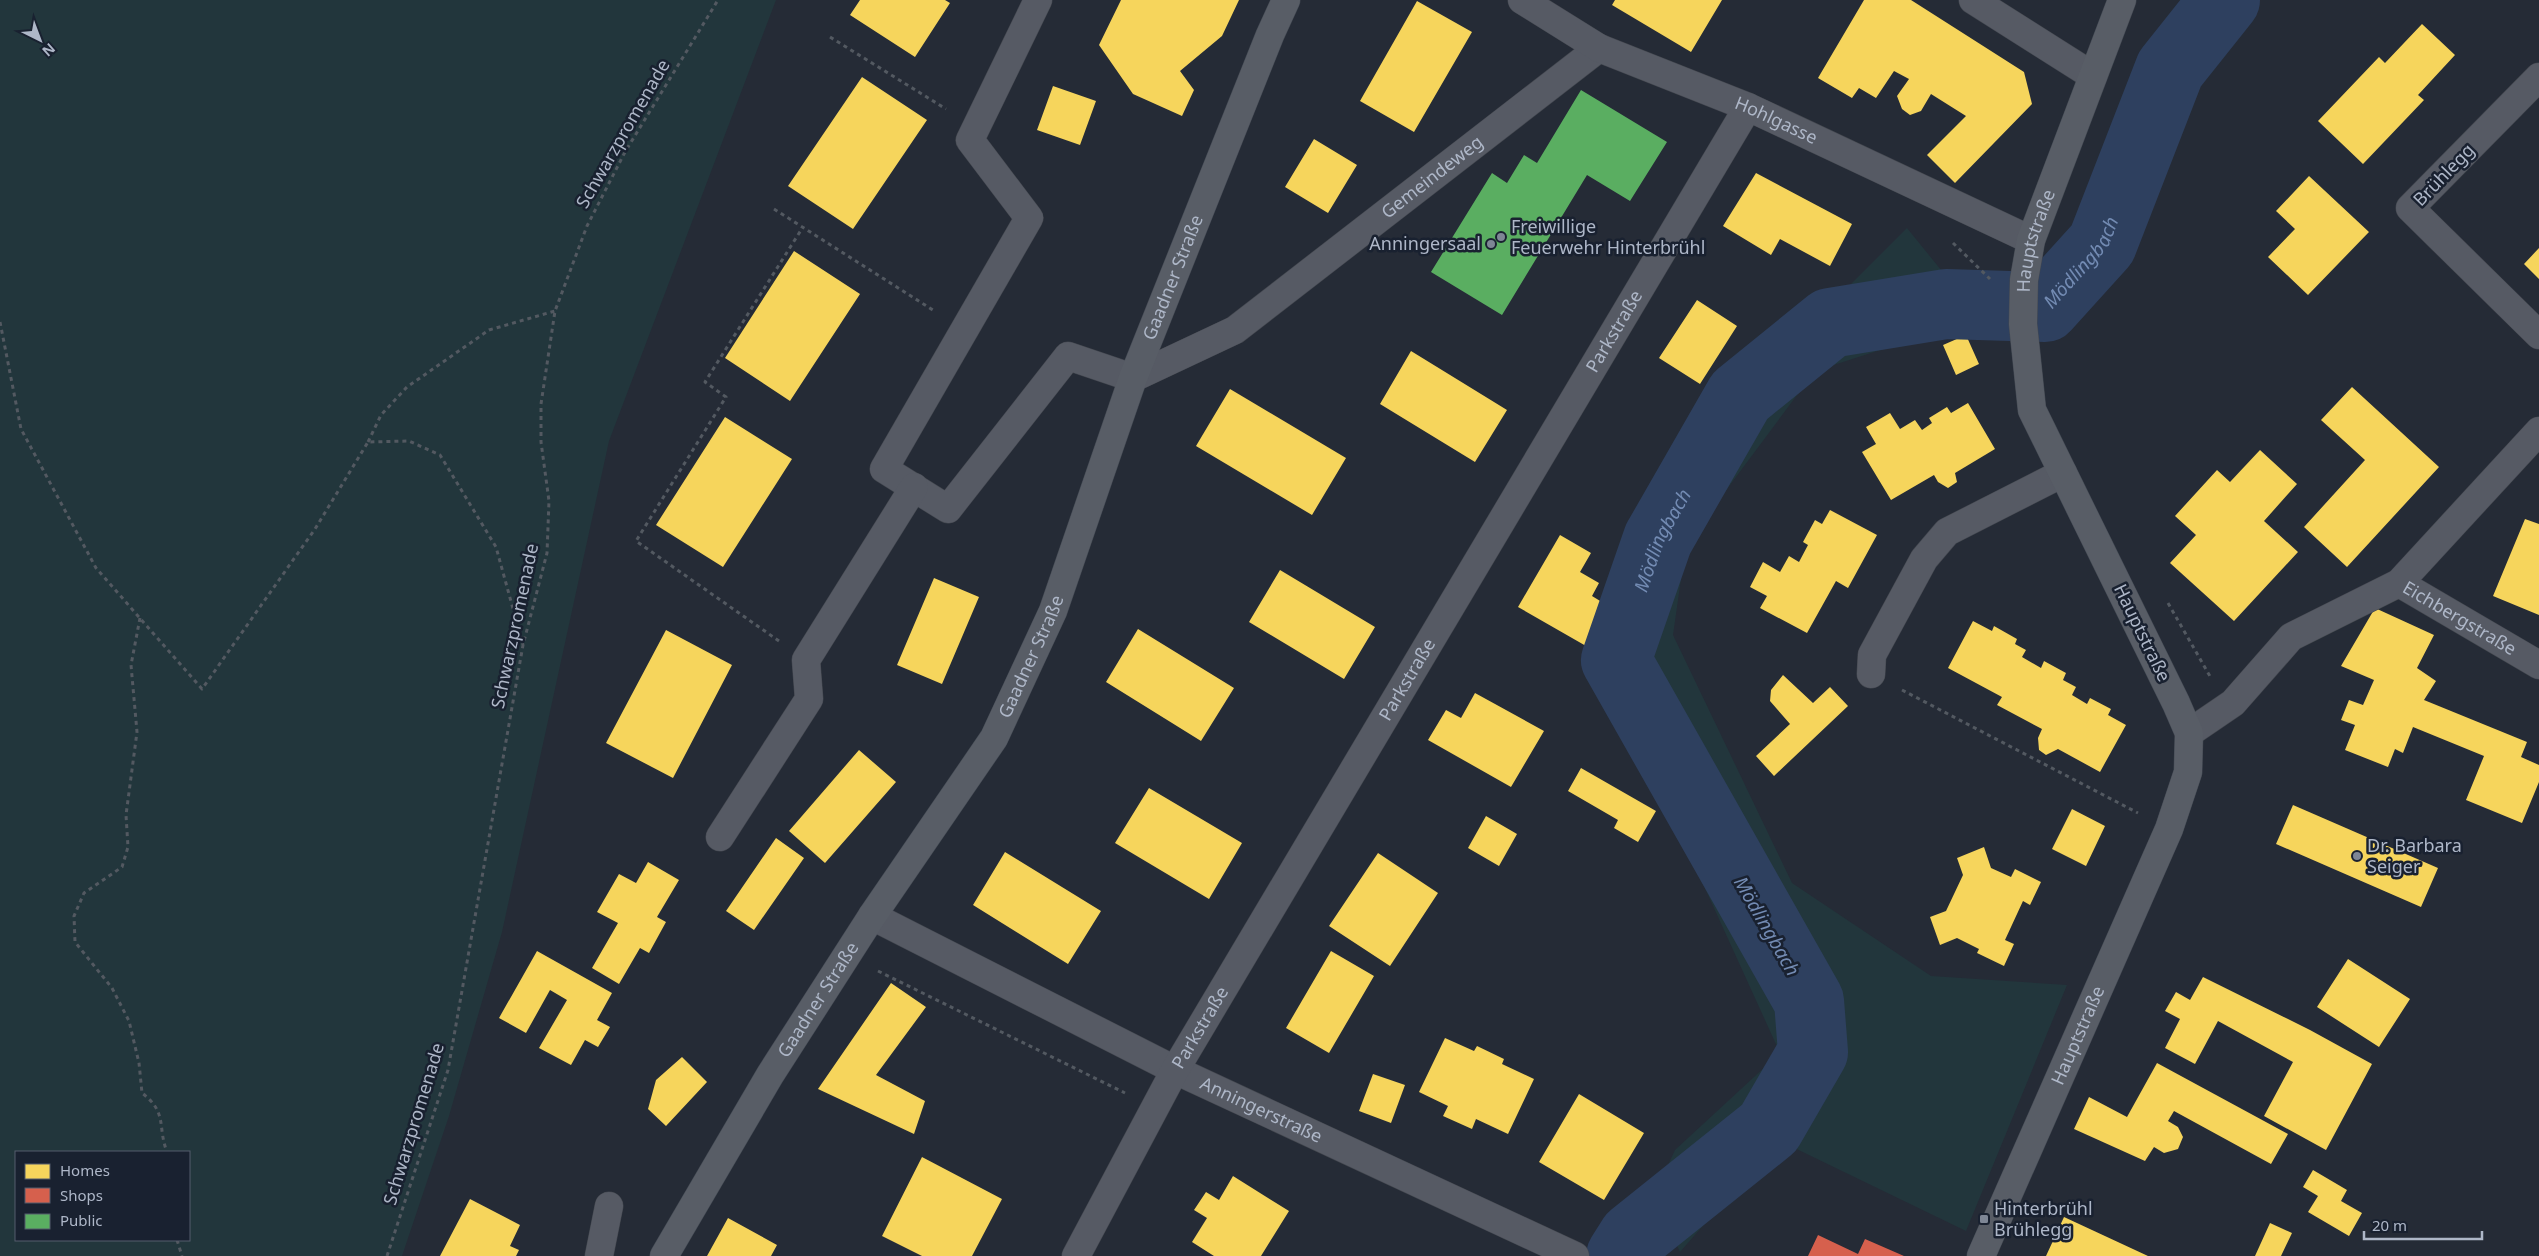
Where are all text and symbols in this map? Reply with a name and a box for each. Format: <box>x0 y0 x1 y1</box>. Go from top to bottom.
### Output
north arrow <box>15 15 65 65</box>
text: N <box>38 39 60 61</box>
street label: Schwarzpromenade <box>570 55 675 212</box>
street label: Hohlgasse <box>1732 90 1822 149</box>
street label: Gemeindeweg <box>1376 130 1487 223</box>
street label: Brühlegg <box>2407 138 2479 211</box>
street label: Hauptstraße <box>2011 186 2060 293</box>
street label: Gaadner Straße <box>1136 211 1208 343</box>
water label: Mödlingbach <box>2037 213 2124 314</box>
place label: Freiwillige Feuerwehr Hinterbrühl <box>1511 214 1705 259</box>
place label: Anningersaal <box>1369 231 1481 255</box>
marker: Freiwillige Feuerwehr Hinterbrühl <box>1495 231 1507 243</box>
marker: Anningersaal <box>1485 238 1497 250</box>
street label: Parkstraße <box>1580 285 1647 377</box>
water label: Mödlingbach <box>1628 484 1697 595</box>
street label: Schwarzpromenade <box>485 541 543 711</box>
street label: Eichbergstraße <box>2399 575 2521 660</box>
street label: Hauptstraße <box>2109 580 2177 685</box>
street label: Gaadner Straße <box>992 592 1069 722</box>
street label: Parkstraße <box>1373 633 1440 725</box>
place label: Dr. Barbara Seiger <box>2367 833 2462 878</box>
marker: Dr. Barbara Seiger <box>2351 850 2363 862</box>
water label: Mödlingbach <box>1728 871 1806 981</box>
street label: Gaadner Straße <box>771 937 863 1062</box>
street label: Parkstraße <box>1166 982 1233 1073</box>
street label: Hauptstraße <box>2045 982 2110 1088</box>
street label: Schwarzpromenade <box>377 1040 449 1208</box>
street label: Anningerstraße <box>1197 1070 1327 1148</box>
legend <box>15 1151 190 1241</box>
text: Homes <box>60 1160 110 1180</box>
text: Shops <box>60 1185 103 1205</box>
place label: Hinterbrühl Brühlegg <box>1994 1196 2093 1241</box>
scale bar <box>2364 1208 2482 1240</box>
text: Public <box>60 1210 103 1230</box>
marker: Hinterbrühl Brühlegg <box>1978 1213 1990 1225</box>
text: 20 m <box>2372 1215 2407 1235</box>

